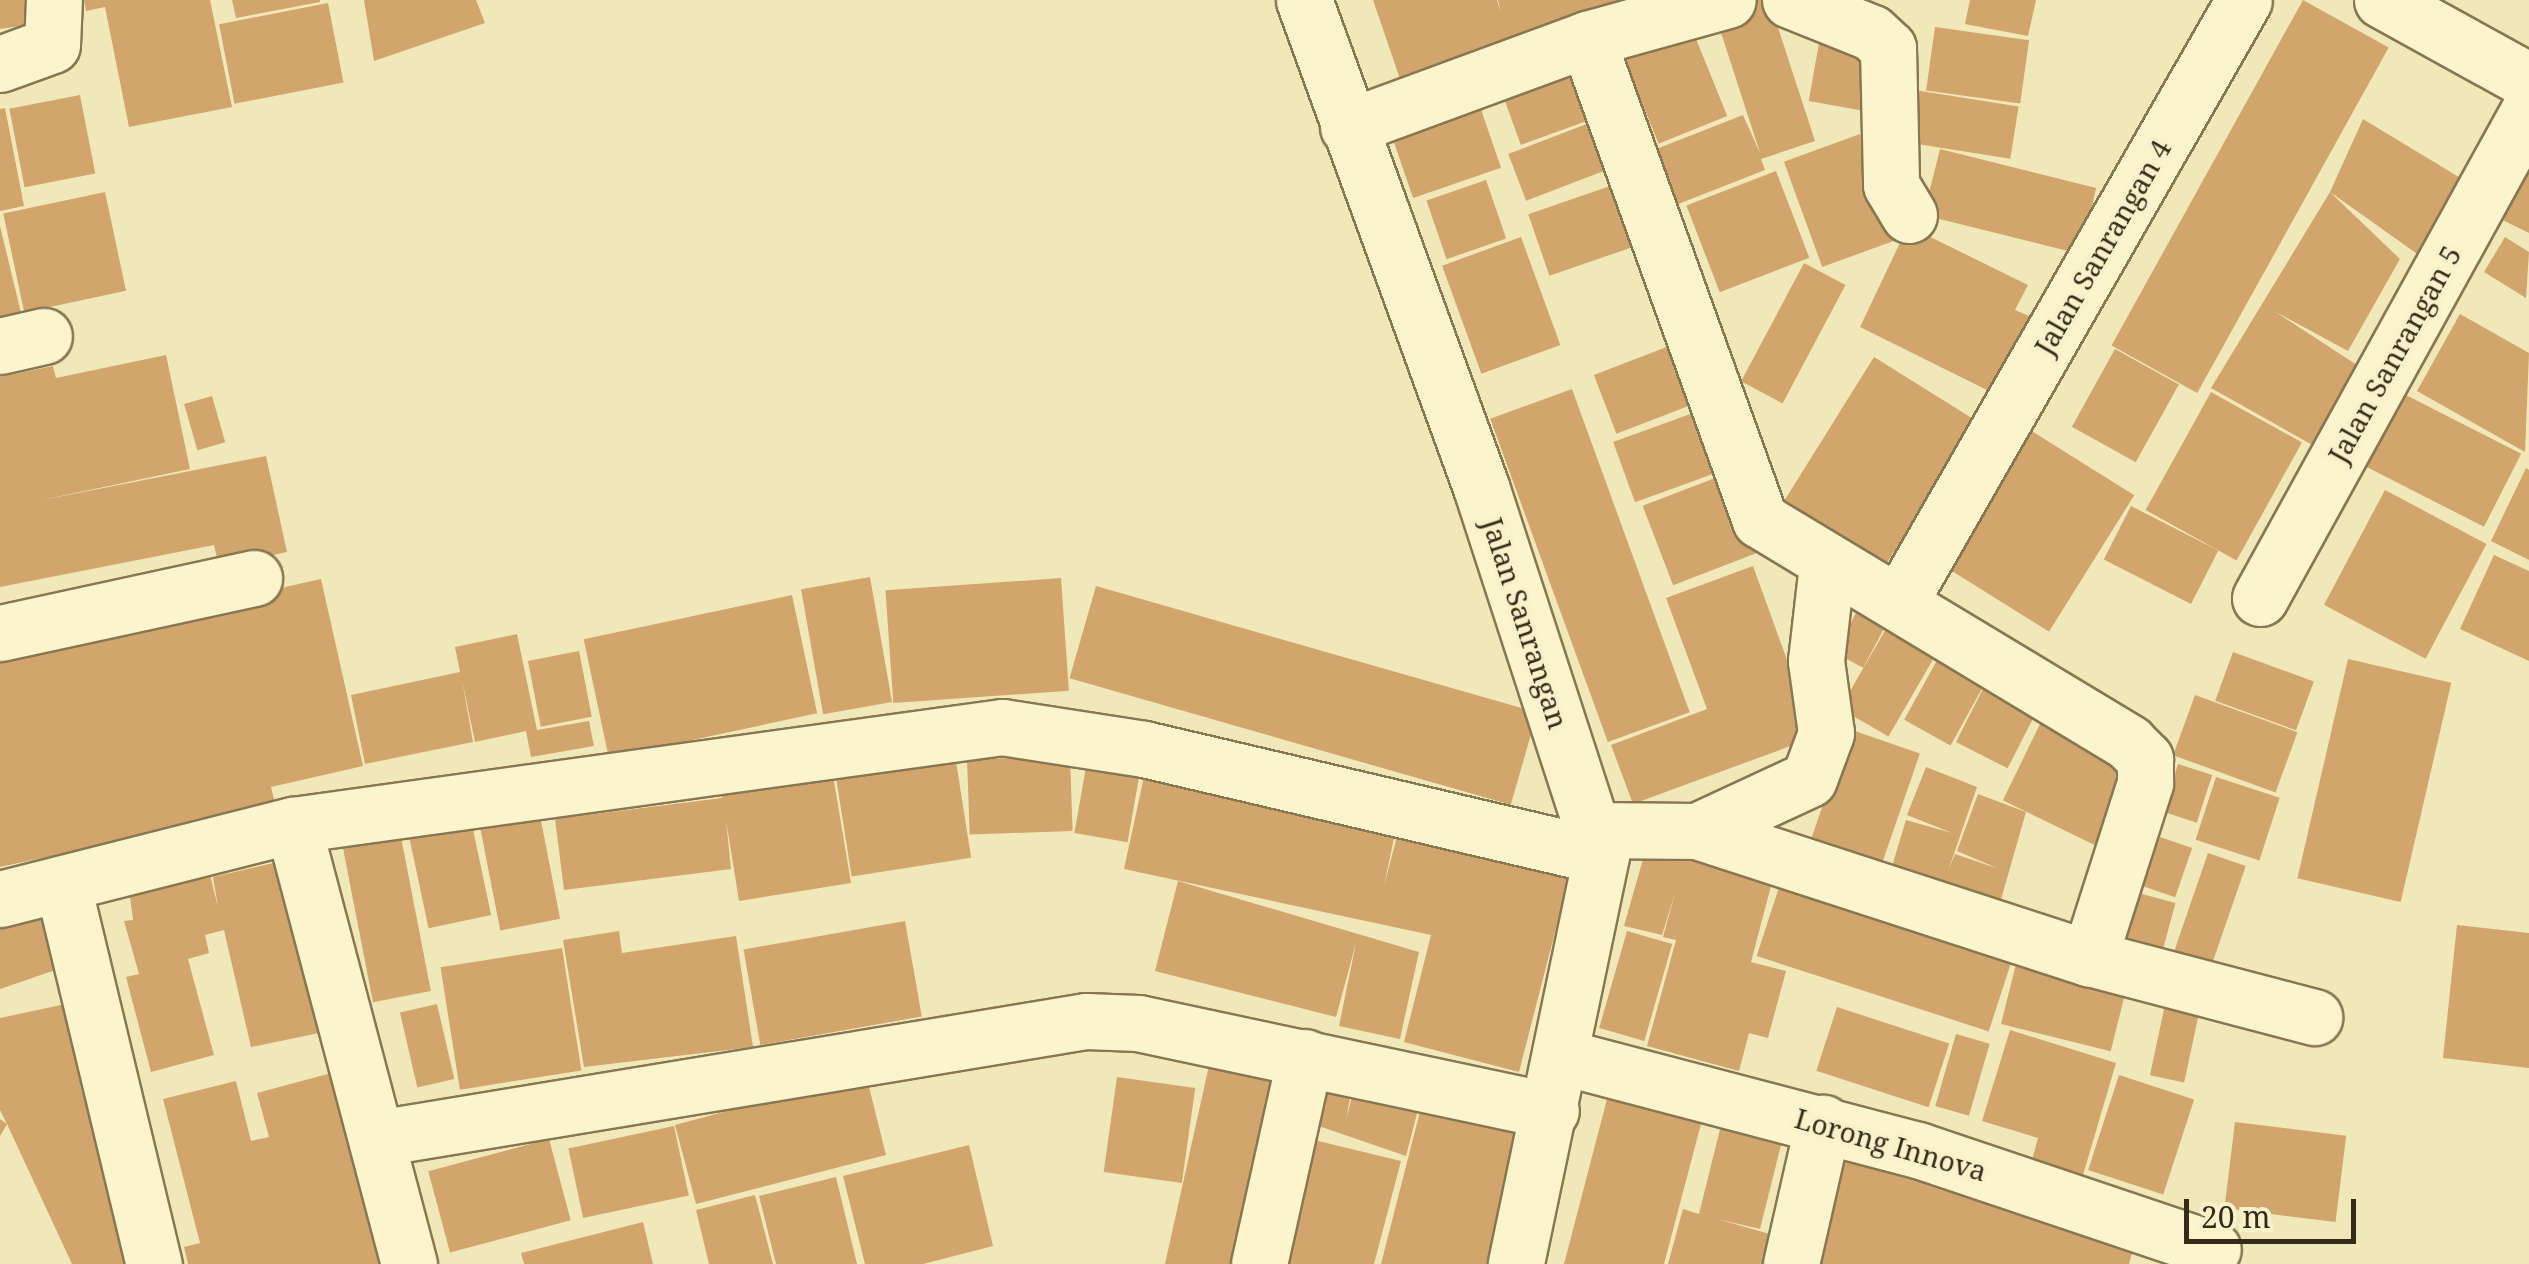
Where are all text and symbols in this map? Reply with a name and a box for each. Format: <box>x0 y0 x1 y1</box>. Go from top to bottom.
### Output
street label: Jalan Sanrangan 4 <box>2027 133 2177 361</box>
street label: Jalan Sanrangan 5 <box>2320 240 2468 468</box>
street label: Jalan Sanrangan <box>1476 513 1576 733</box>
street label: Lorong Innova <box>1791 1101 1991 1187</box>
scale bar <box>2189 1179 2362 1241</box>
text: 20 m <box>2201 1196 2271 1237</box>

